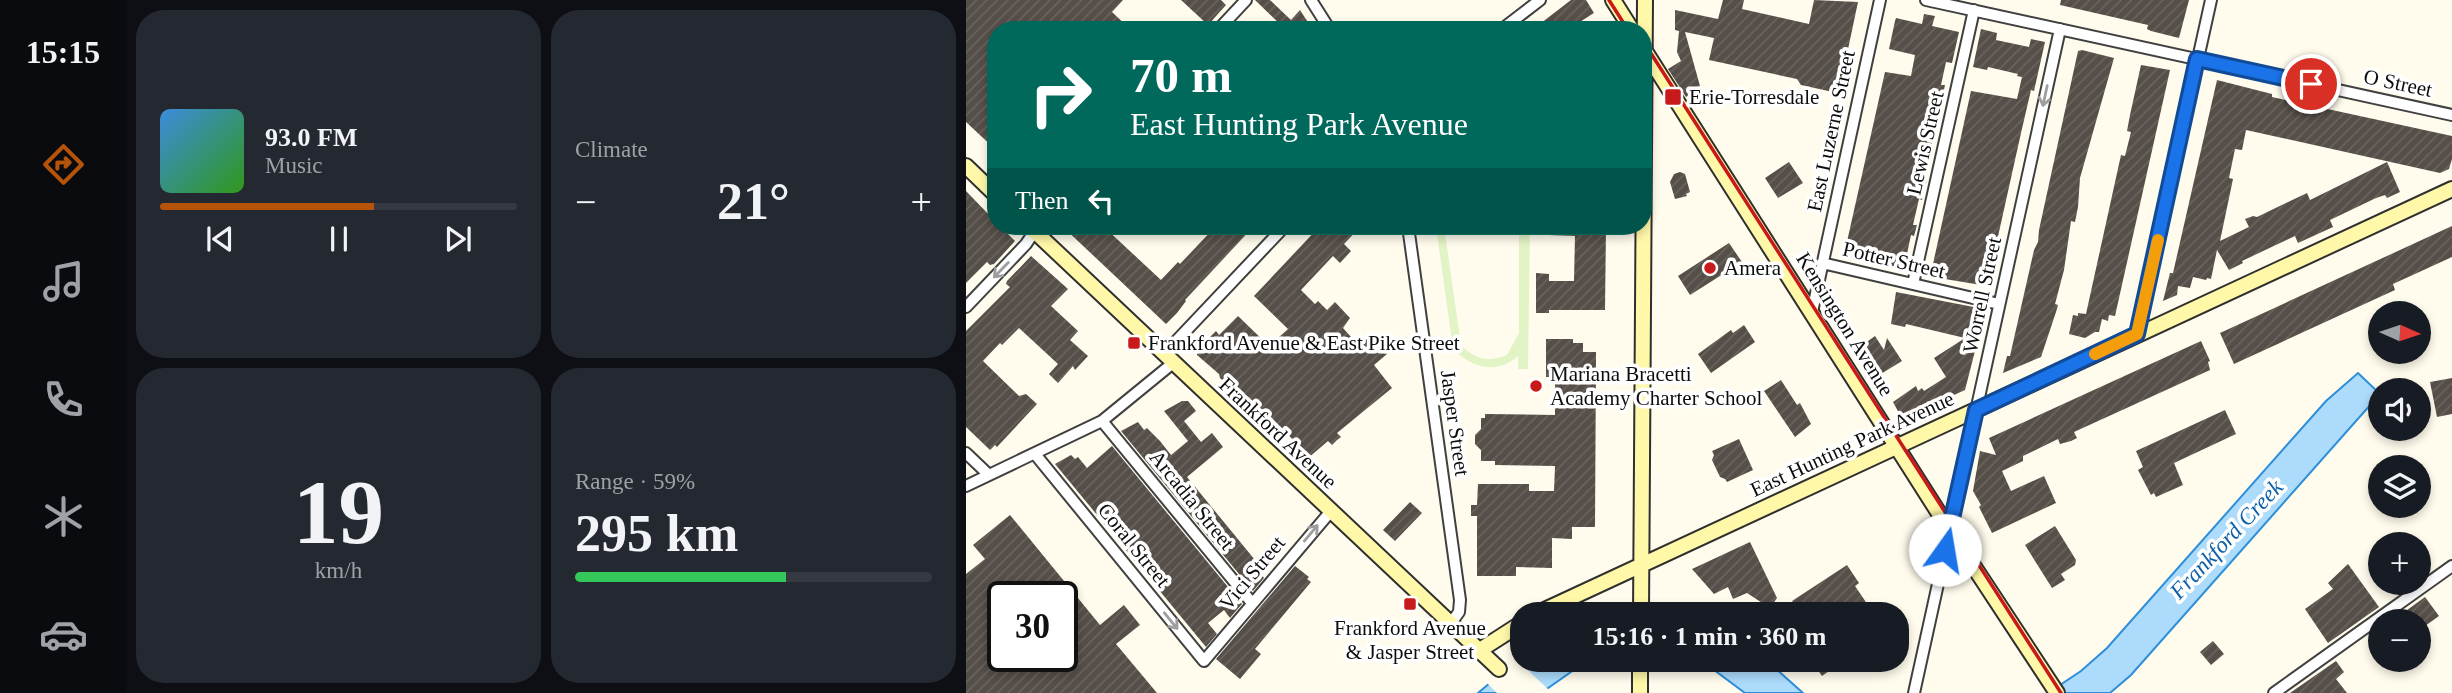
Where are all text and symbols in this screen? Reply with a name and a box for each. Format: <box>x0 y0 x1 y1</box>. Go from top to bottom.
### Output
text: 15:15 <box>26 34 100 70</box>
text: 70 m <box>1130 48 1232 103</box>
street label: East Luzerne Street <box>1802 48 1860 214</box>
icon: right <box>1015 49 1106 140</box>
pin <box>2281 54 2341 114</box>
street label: O Street <box>2362 64 2435 102</box>
icon: arrive <box>2292 65 2330 103</box>
one-way arrow <box>2038 84 2052 107</box>
place label: Erie-Torresdale <box>1689 85 1819 109</box>
marker: Erie-Torresdale <box>1663 87 1683 107</box>
street label: Lewis Street <box>1901 89 1949 197</box>
text: East Hunting Park Avenue <box>1130 106 1468 142</box>
text: 93.0 FM <box>265 123 357 152</box>
text: Climate <box>575 137 648 162</box>
icon: directions <box>39 140 88 189</box>
text: Music <box>265 153 323 178</box>
text: 21° <box>717 173 790 230</box>
text: − <box>575 181 596 223</box>
text: + <box>911 181 932 223</box>
icon: left <box>1082 182 1120 220</box>
text: Then <box>1015 186 1068 215</box>
icon: previous <box>201 220 239 258</box>
icon: pause <box>320 220 358 258</box>
icon: next <box>439 220 477 258</box>
street label: Worrell Street <box>1958 235 2006 355</box>
street label: Potter Street <box>1840 237 1948 283</box>
street label: Kensington Avenue <box>1791 248 1899 400</box>
place label: Amera <box>1724 256 1782 280</box>
icon: music <box>39 257 88 306</box>
marker: Amera <box>1702 260 1718 276</box>
one-way arrow <box>993 261 1010 278</box>
north arrow <box>2368 301 2431 364</box>
map controls <box>2368 301 2431 672</box>
place label: Frankford Avenue & East Pike Street <box>1148 331 1460 355</box>
marker: Frankford Avenue & East Pike Street <box>1126 335 1142 351</box>
place label: Mariana Bracetti Academy Charter School <box>1550 362 1762 410</box>
street label: Jasper Street <box>1436 368 1474 478</box>
street label: Frankford Avenue <box>1214 372 1342 494</box>
icon: phone <box>39 375 88 424</box>
marker: Mariana Bracetti Academy Charter School <box>1528 378 1544 394</box>
button: sound <box>2368 378 2431 441</box>
street label: East Hunting Park Avenue <box>1746 386 1958 502</box>
street label: Arcadia Street <box>1145 446 1239 555</box>
button: layers <box>2368 455 2431 518</box>
text: 19 <box>293 462 384 563</box>
text: Range · 59% <box>575 469 695 494</box>
water label: Frankford Creek <box>2164 474 2288 605</box>
icon: climate <box>39 492 88 541</box>
street label: Coral Street <box>1093 498 1175 592</box>
text: 295 km <box>575 505 738 562</box>
position arrow <box>1908 513 1982 587</box>
one-way arrow <box>1303 525 1319 543</box>
street label: Vici Street <box>1214 531 1290 615</box>
button: + <box>2368 532 2431 595</box>
text: km/h <box>315 558 362 583</box>
speed limit sign: 30 <box>987 581 1078 672</box>
marker: Frankford Avenue & Jasper Street <box>1402 596 1418 612</box>
button: − <box>2368 609 2431 672</box>
icon: car <box>39 610 88 659</box>
one-way arrow <box>1163 611 1179 629</box>
place label: Frankford Avenue & Jasper Street <box>1334 616 1486 664</box>
text: 15:16 · 1 min · 360 m <box>1593 622 1827 651</box>

